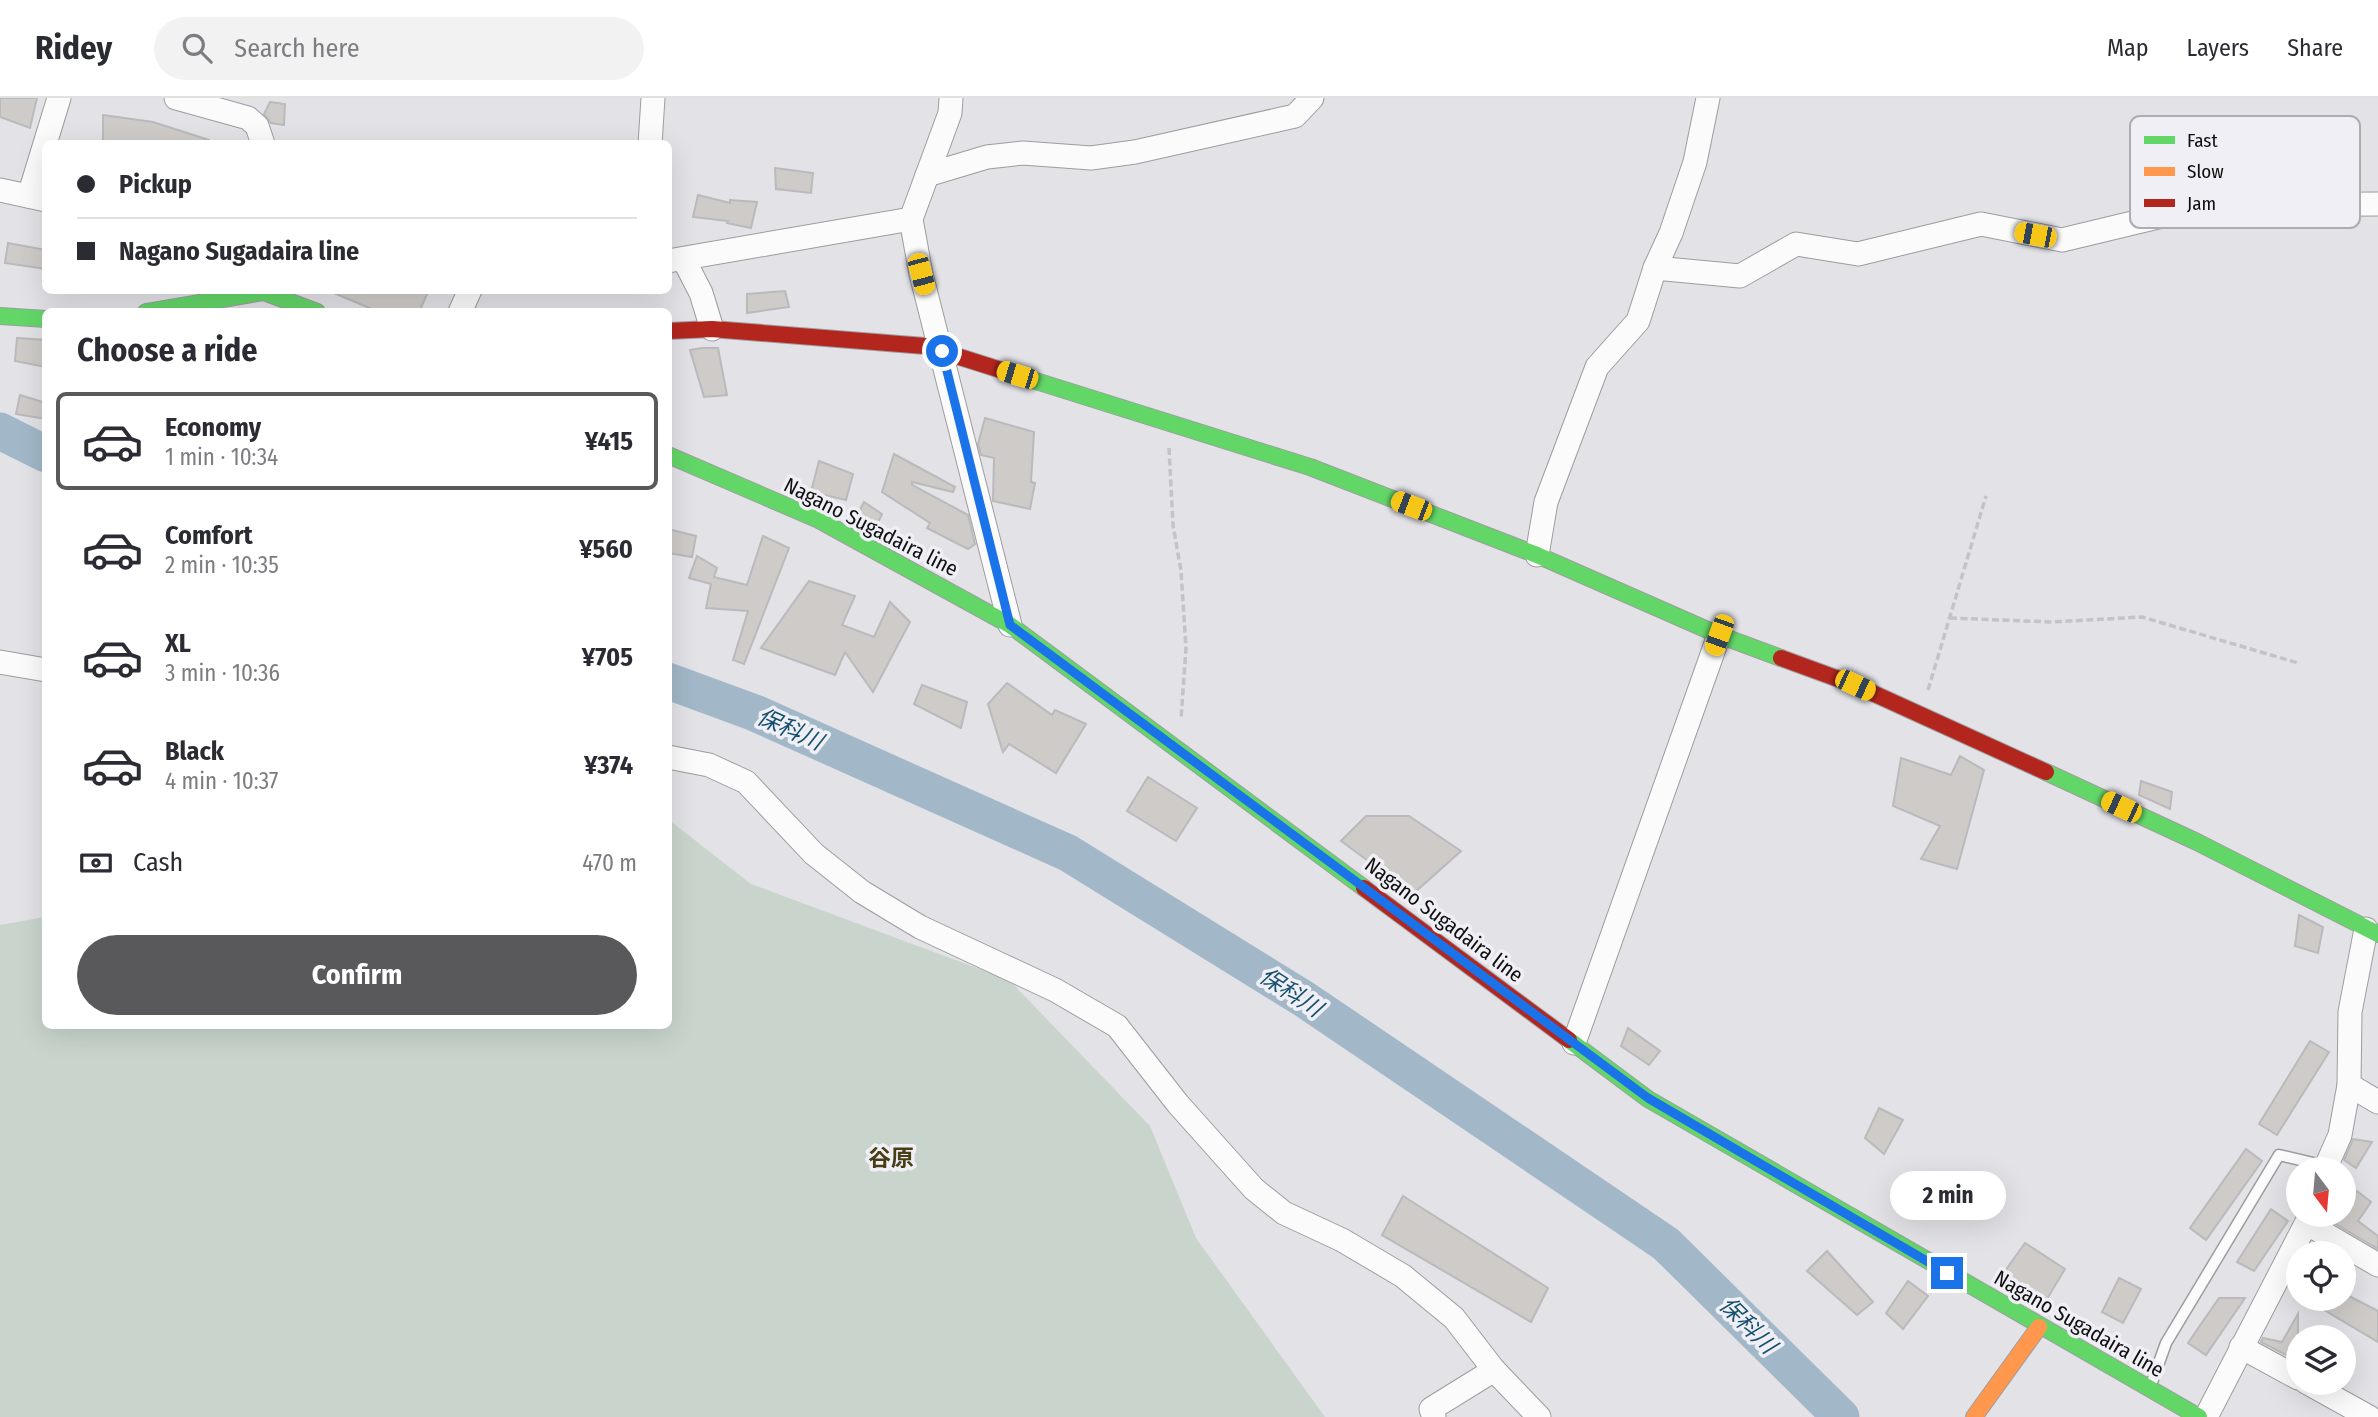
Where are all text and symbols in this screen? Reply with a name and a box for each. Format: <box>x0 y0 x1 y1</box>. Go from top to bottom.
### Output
search box <box>154 17 644 80</box>
text: Ridey <box>35 28 112 68</box>
icon: search <box>178 29 216 67</box>
text: Search here <box>234 33 360 64</box>
text: Map <box>2107 34 2149 62</box>
text: Layers <box>2187 34 2249 62</box>
text: Share <box>2287 34 2343 62</box>
legend <box>2130 116 2360 228</box>
text: Fast <box>2187 129 2218 152</box>
text: Slow <box>2187 160 2224 183</box>
text: Pickup <box>119 169 192 200</box>
text: Jam <box>2187 192 2216 215</box>
car <box>2013 221 2058 249</box>
text: Nagano Sugadaira line <box>119 236 359 267</box>
car <box>906 251 937 297</box>
text: Choose a ride <box>77 331 258 369</box>
route start <box>926 335 958 367</box>
car <box>994 359 1041 391</box>
icon: car <box>81 410 144 473</box>
text: Economy <box>165 412 261 443</box>
text: ¥415 <box>585 426 633 457</box>
text: 1 min · 10:34 <box>165 443 278 471</box>
street label: Nagano Sugadaira line <box>780 472 962 582</box>
car <box>1388 489 1435 523</box>
icon: car <box>81 518 144 581</box>
text: Comfort <box>165 520 253 551</box>
text: ¥560 <box>579 534 633 565</box>
text: 2 min · 10:35 <box>165 551 279 579</box>
car <box>1702 612 1737 658</box>
icon: car <box>81 626 144 689</box>
text: XL <box>165 628 191 659</box>
text: ¥705 <box>582 642 633 673</box>
text: 3 min · 10:36 <box>165 659 280 687</box>
car <box>1832 667 1879 703</box>
water label: 保科川 <box>753 702 830 757</box>
icon: car <box>81 734 144 797</box>
text: Black <box>165 736 224 767</box>
text: ¥374 <box>584 750 633 781</box>
text: 4 min · 10:37 <box>165 767 278 795</box>
car <box>2098 789 2145 825</box>
icon: cash <box>77 844 115 882</box>
text: Cash <box>133 847 183 878</box>
text: 470 m <box>582 849 637 877</box>
street label: Nagano Sugadaira line <box>1360 852 1528 988</box>
button: Confirm <box>77 935 637 1015</box>
water label: 保科川 <box>1254 961 1330 1024</box>
district label: 谷原 <box>868 1144 914 1172</box>
north arrow <box>2286 1157 2356 1227</box>
map controls <box>2286 1157 2356 1395</box>
callout: 2 min <box>1889 1172 2005 1220</box>
text: 2 min <box>1923 1181 1974 1209</box>
button: locate <box>2286 1241 2356 1311</box>
route end <box>1931 1257 1963 1289</box>
street label: Nagano Sugadaira line <box>1989 1265 2169 1383</box>
water label: 保科川 <box>1714 1291 1784 1361</box>
button: layers <box>2286 1325 2356 1395</box>

